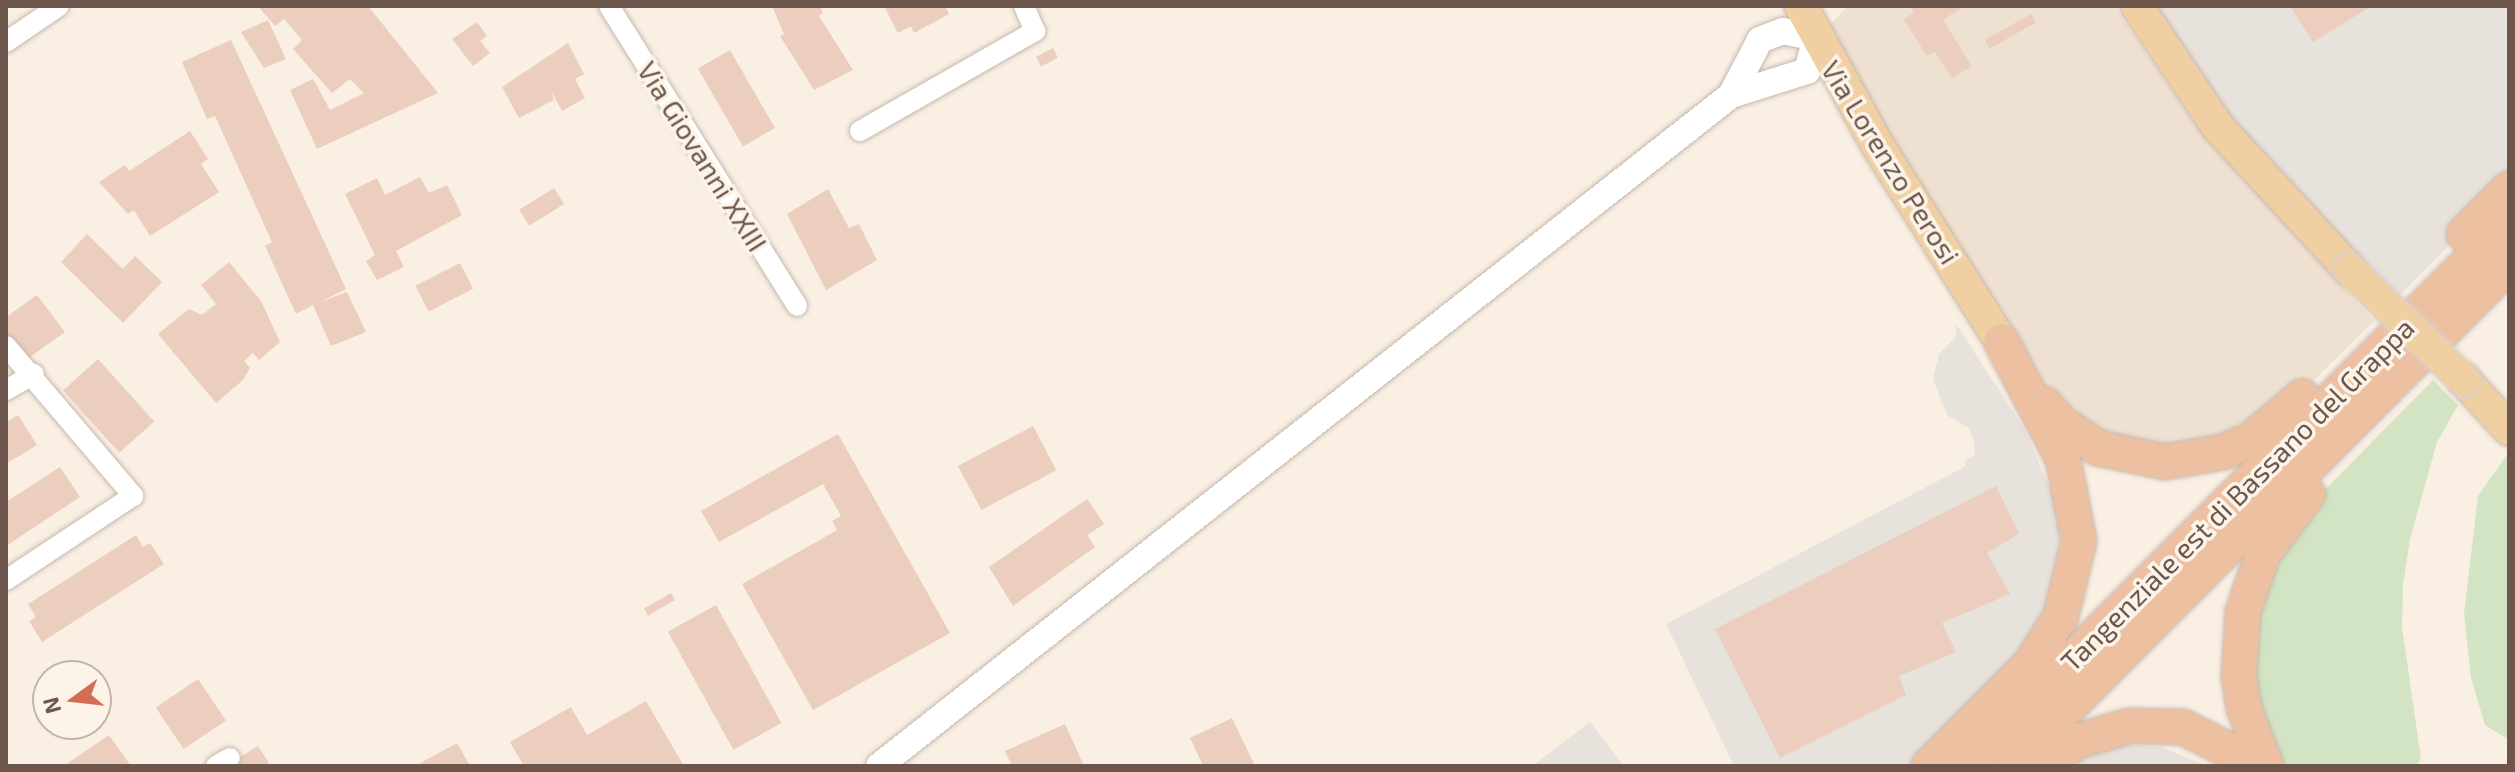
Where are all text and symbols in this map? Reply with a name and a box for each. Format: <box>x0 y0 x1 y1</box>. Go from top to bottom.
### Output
street label: Via Lorenzo Perosi <box>1815 54 1967 270</box>
street label: Via Giovanni XXIII <box>631 55 775 257</box>
street label: Tangenziale est di Bassano del Grappa <box>2053 310 2421 678</box>
north arrow <box>32 660 112 740</box>
text: N <box>36 695 65 717</box>

